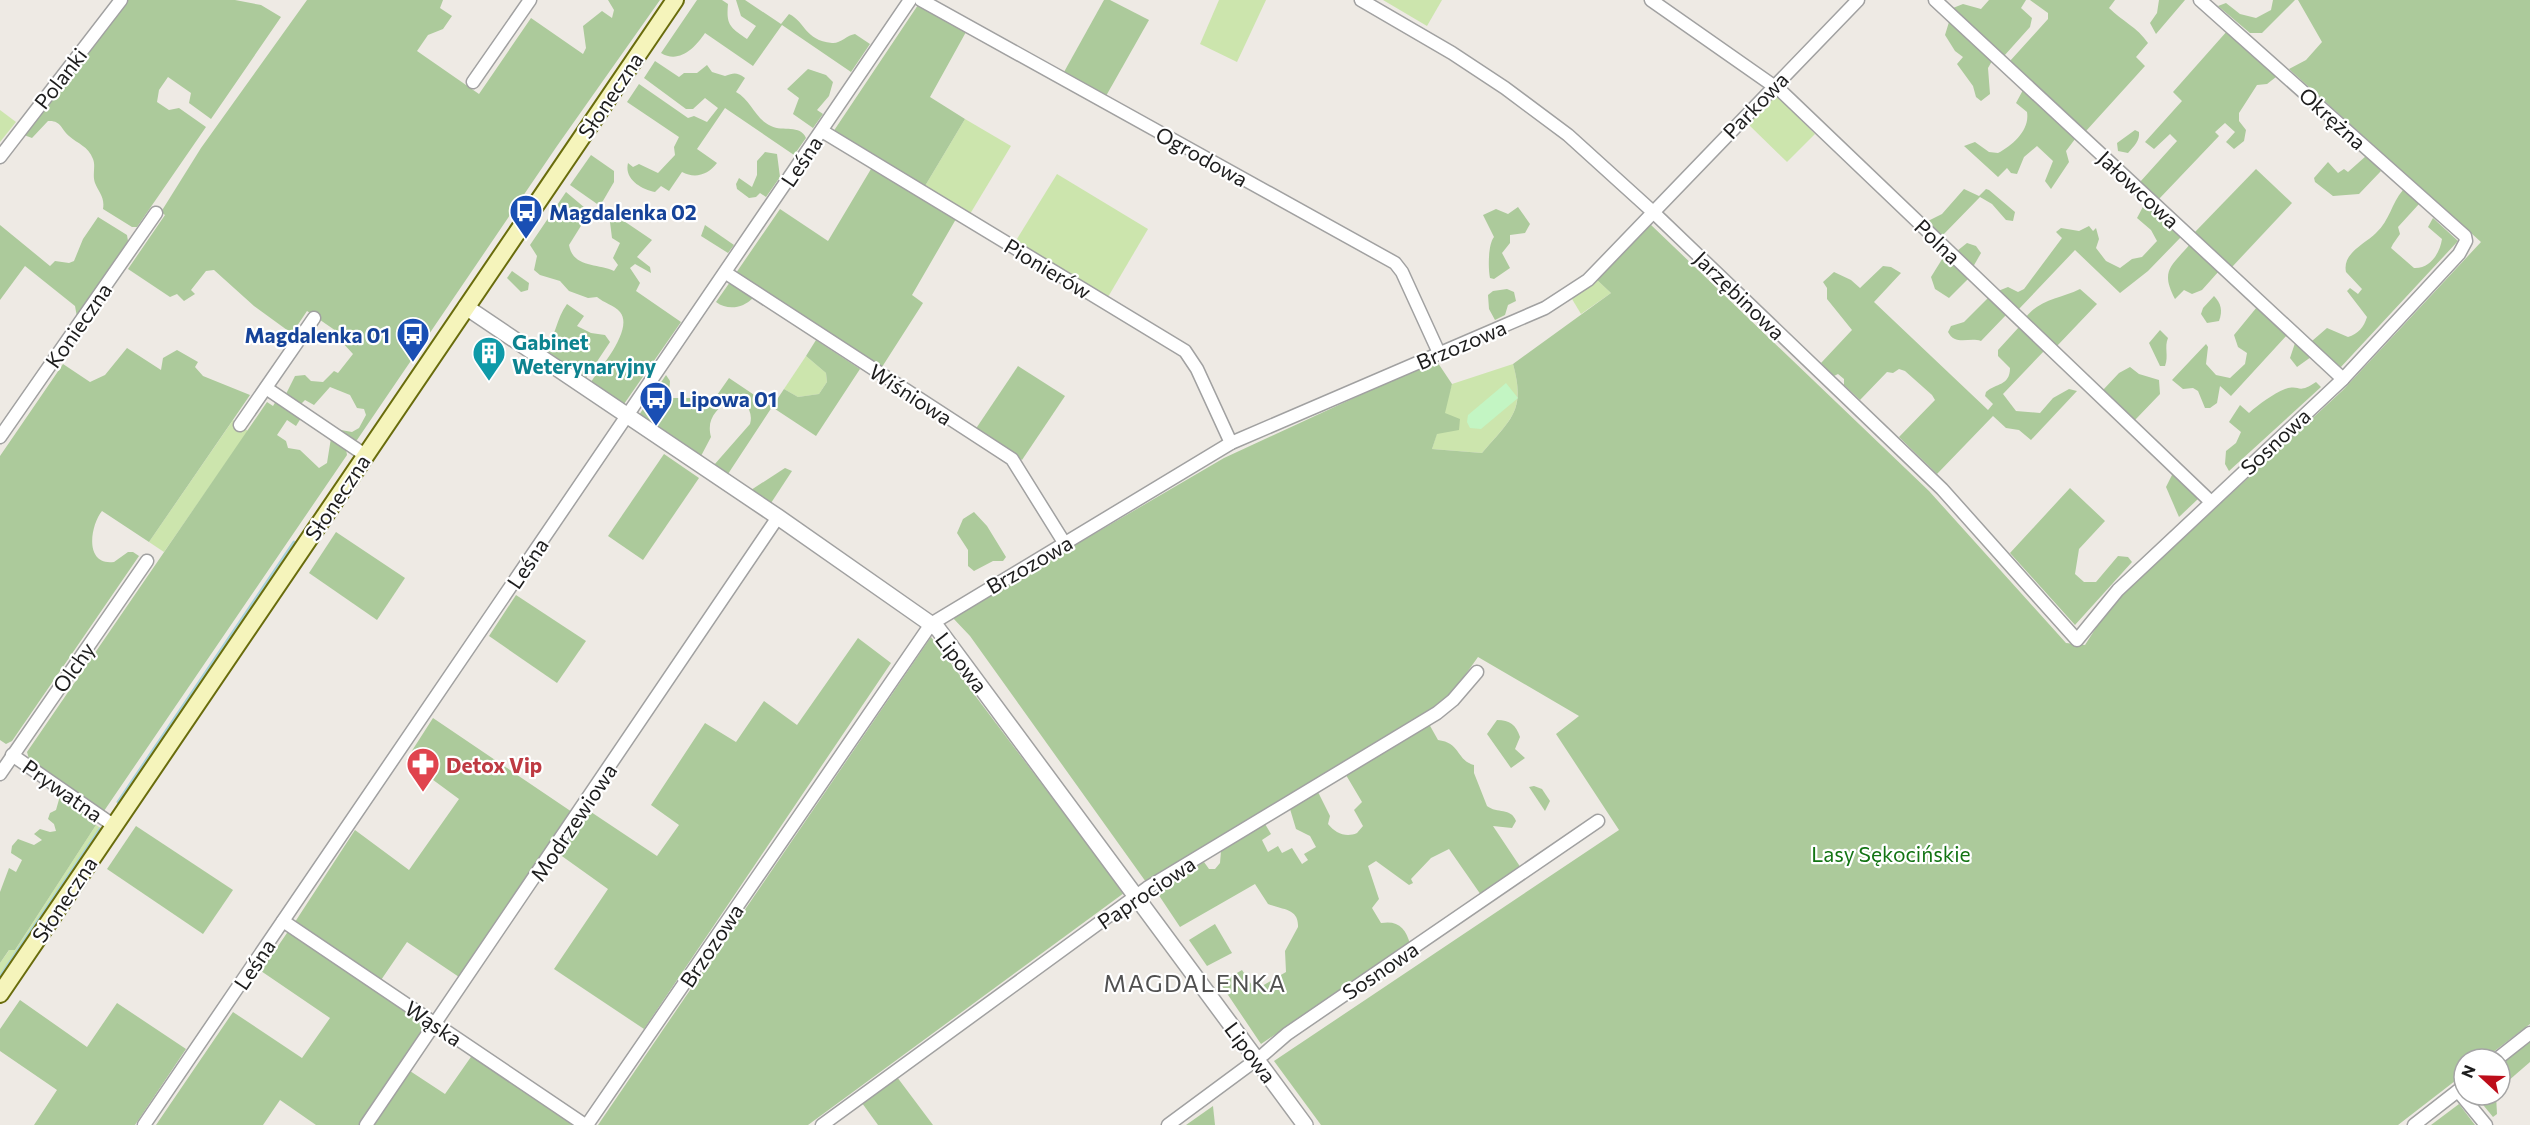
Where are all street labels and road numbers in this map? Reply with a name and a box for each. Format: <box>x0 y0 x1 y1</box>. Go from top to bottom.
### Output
street label: Polanki <box>28 43 92 113</box>
street label: Słoneczna <box>572 47 648 143</box>
street label: Parkowa <box>1717 66 1793 144</box>
street label: Okrężna <box>2294 82 2372 154</box>
street label: Ogrodowa <box>1152 121 1252 191</box>
street label: Leśna <box>775 131 827 191</box>
street label: Jałowcowa <box>2093 145 2185 233</box>
street label: Polna <box>1910 213 1966 269</box>
street label: Pionierów <box>1000 232 1096 304</box>
street label: Jarzębinowa <box>1689 246 1791 344</box>
street label: Konieczna <box>40 278 116 372</box>
street label: Brzozowa <box>1412 314 1510 374</box>
street label: Wiśniowa <box>865 358 957 430</box>
street label: Sosnowa <box>2235 403 2315 479</box>
street label: Słoneczna <box>299 449 375 545</box>
street label: Brzozowa <box>982 529 1076 599</box>
street label: Leśna <box>501 533 553 593</box>
street label: Lipowa <box>931 627 993 697</box>
street label: Olchy <box>47 637 99 697</box>
street label: Prywatna <box>18 753 108 827</box>
street label: Modrzewiowa <box>525 759 621 885</box>
street label: Paprociowa <box>1092 850 1200 934</box>
street label: Słoneczna <box>26 851 102 947</box>
street label: Brzozowa <box>674 899 748 991</box>
street label: Leśna <box>228 934 280 994</box>
street label: Sosnowa <box>1337 936 1423 1004</box>
street label: Wąska <box>401 995 467 1051</box>
street label: Lipowa <box>1220 1017 1282 1087</box>

